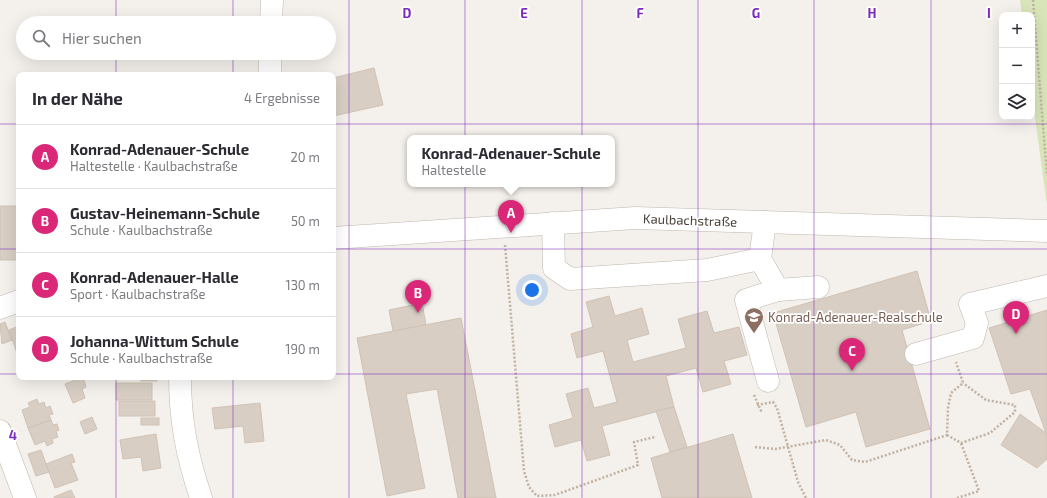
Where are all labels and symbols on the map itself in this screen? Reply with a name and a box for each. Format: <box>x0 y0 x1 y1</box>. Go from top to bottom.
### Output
text: D <box>403 5 412 21</box>
text: E <box>520 5 528 21</box>
text: F <box>636 5 644 21</box>
text: G <box>752 5 760 21</box>
text: H <box>868 5 877 21</box>
text: I <box>987 5 991 21</box>
pin: A <box>498 200 524 233</box>
street label: Kaulbachstraße <box>643 210 737 230</box>
pin: B <box>405 280 431 313</box>
your location <box>522 280 542 300</box>
pin: D <box>1003 301 1029 334</box>
school or university icon: Konrad-Adenauer-Realschule <box>743 306 765 334</box>
place label: Konrad-Adenauer-Realschule <box>768 309 943 325</box>
pin: C <box>839 338 865 371</box>
text: 4 <box>9 427 17 443</box>

